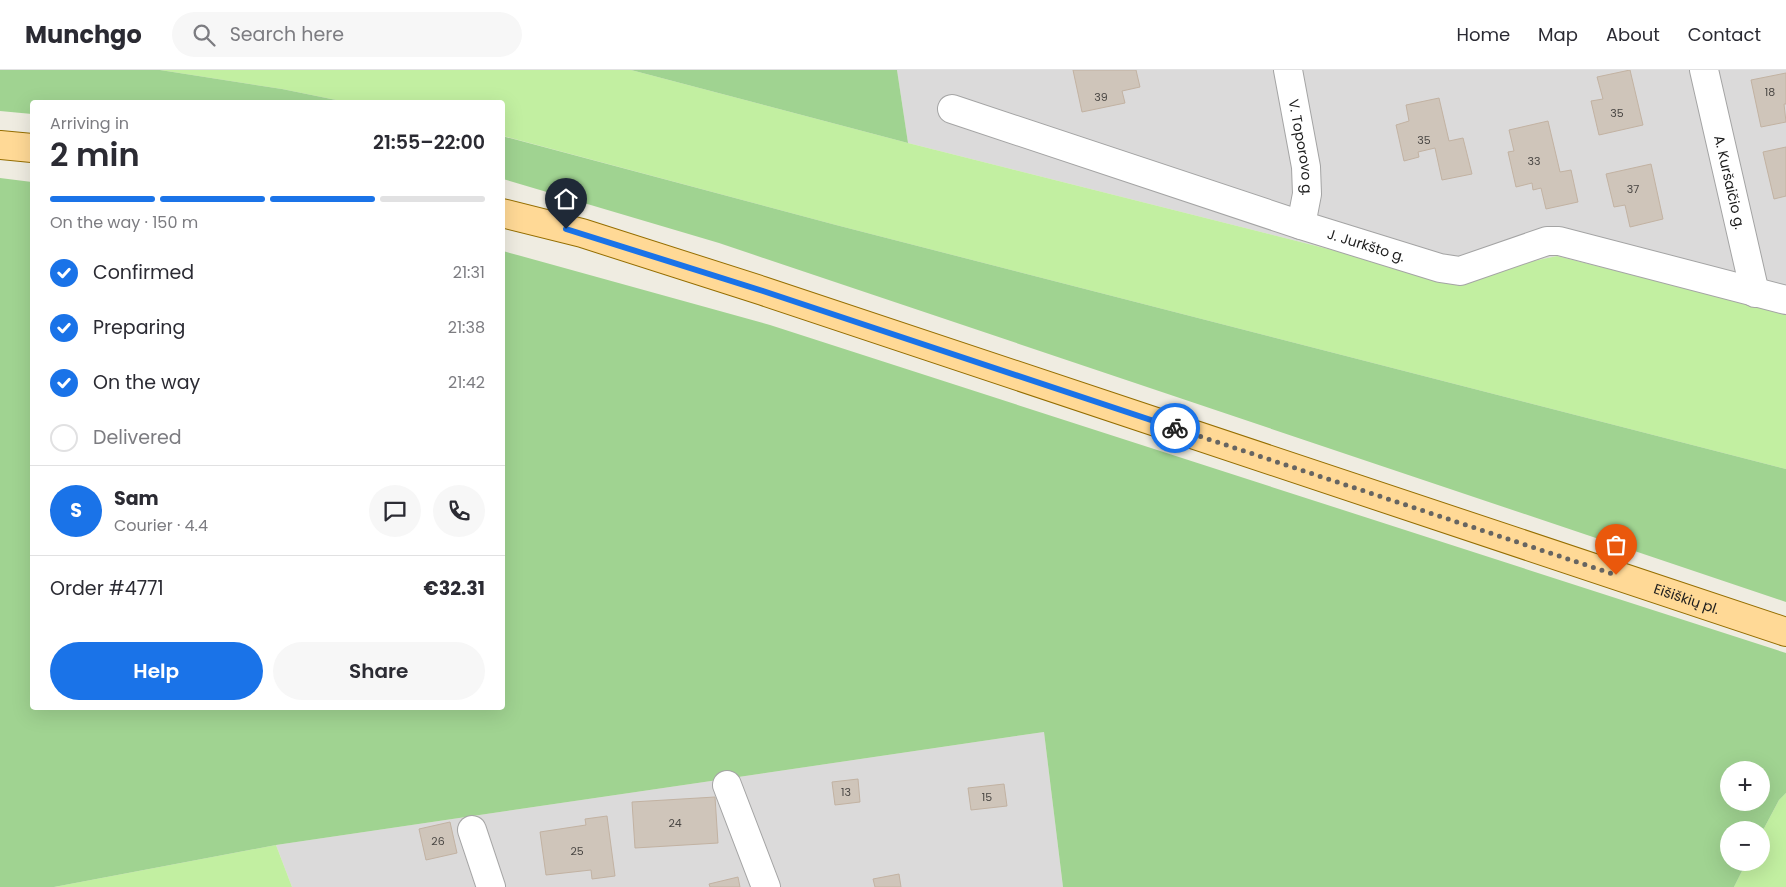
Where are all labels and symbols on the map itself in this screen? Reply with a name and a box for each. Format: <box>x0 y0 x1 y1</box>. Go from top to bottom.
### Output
house number: 18 <box>1765 84 1775 100</box>
house number: 39 <box>1094 89 1108 105</box>
street label: V. Toporovo g. <box>1284 97 1317 198</box>
house number: 35 <box>1610 105 1624 121</box>
house number: 35 <box>1417 132 1431 148</box>
street label: A. Kuršaičio g. <box>1709 133 1750 231</box>
house number: 33 <box>1528 153 1540 169</box>
pin <box>545 178 587 229</box>
house number: 37 <box>1627 181 1639 197</box>
street label: J. Jurkšto g. <box>1325 224 1408 267</box>
courier <box>1150 403 1200 453</box>
pin <box>1595 524 1637 575</box>
street label: Eišiškių pl. <box>1651 579 1722 619</box>
house number: 13 <box>841 784 851 800</box>
house number: 15 <box>982 789 992 805</box>
house number: 24 <box>668 815 682 831</box>
house number: 26 <box>431 833 445 849</box>
house number: 25 <box>570 843 584 859</box>

